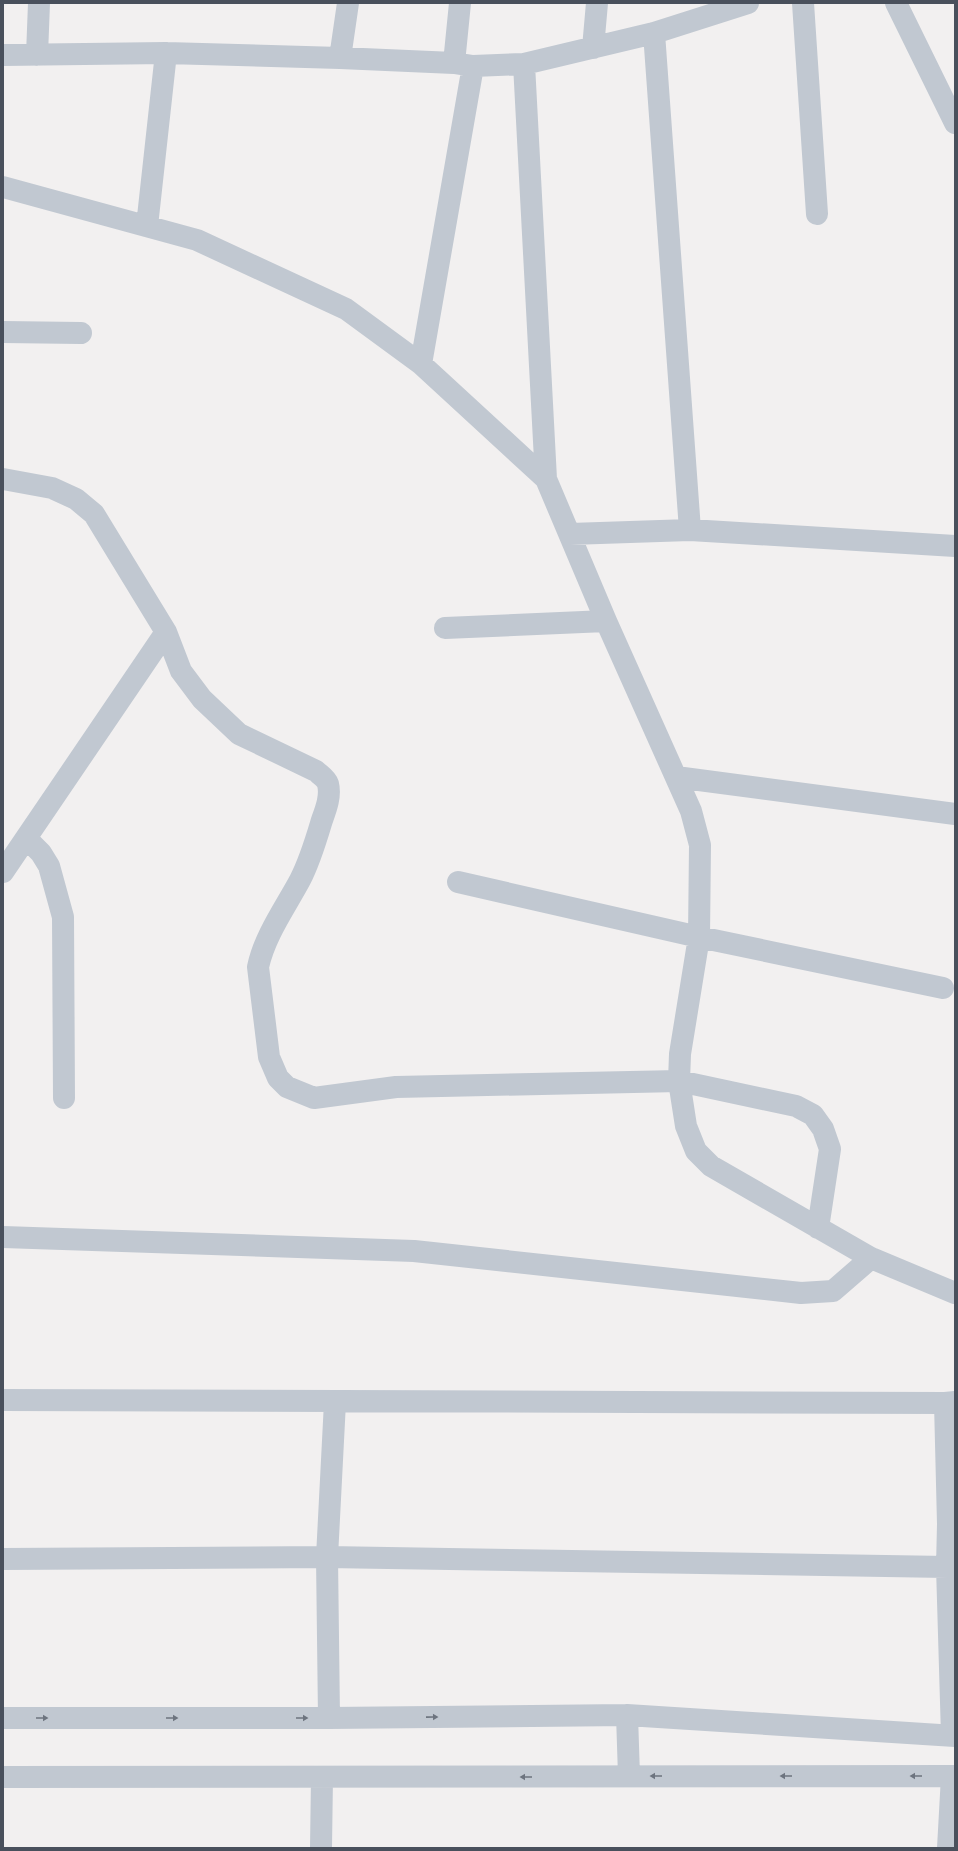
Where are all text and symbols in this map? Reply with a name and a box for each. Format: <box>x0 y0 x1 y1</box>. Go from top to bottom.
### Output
one-way arrow <box>426 1714 439 1720</box>
one-way arrow <box>36 1715 49 1721</box>
one-way arrow <box>166 1715 179 1721</box>
one-way arrow <box>296 1715 309 1721</box>
one-way arrow <box>649 1773 662 1779</box>
one-way arrow <box>779 1773 792 1779</box>
one-way arrow <box>909 1773 922 1779</box>
one-way arrow <box>519 1774 532 1780</box>

